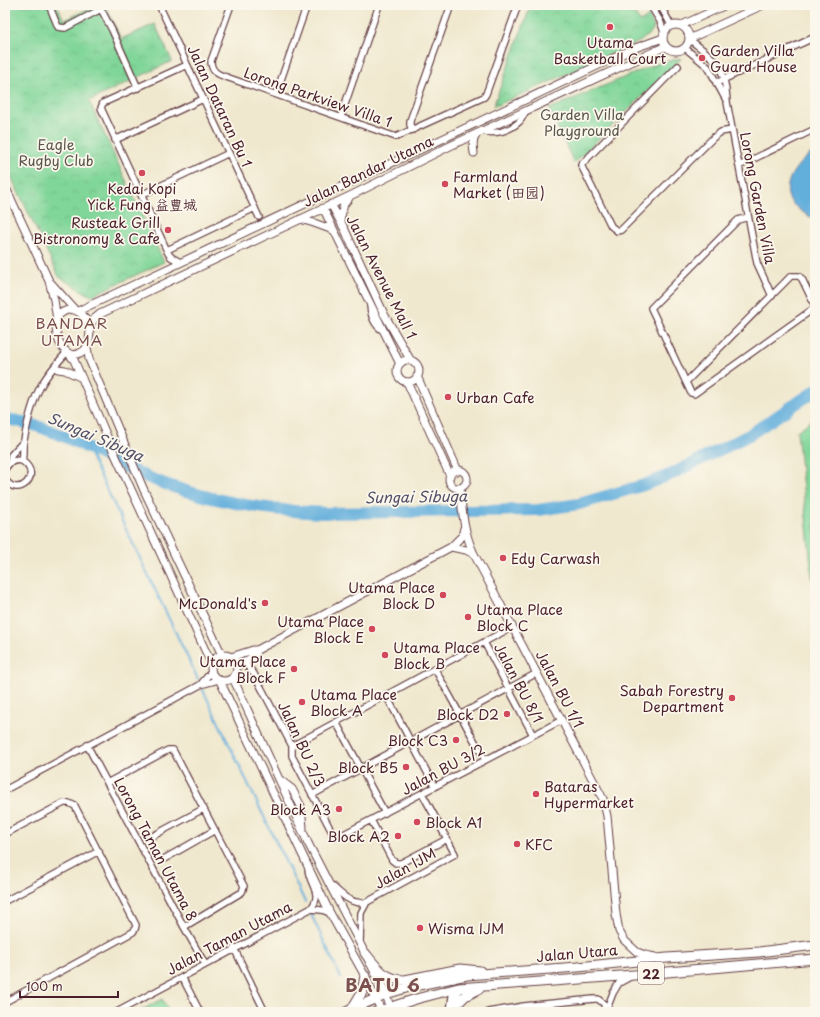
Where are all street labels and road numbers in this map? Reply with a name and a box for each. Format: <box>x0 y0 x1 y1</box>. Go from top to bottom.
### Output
street label: Jalan Dataran Bu 1 <box>182 41 258 171</box>
street label: Lorong Parkview Villa 1 <box>241 62 395 132</box>
street label: Jalan Bandar Utama <box>299 130 437 212</box>
street label: Lorong Garden Villa <box>735 130 781 266</box>
street label: Jalan Avenue Mall 1 <box>342 211 422 343</box>
street label: Jalan BU 8/1 <box>489 639 549 727</box>
street label: Jalan BU 1/1 <box>531 646 589 732</box>
street label: Jalan BU 2/3 <box>273 698 331 790</box>
street label: Jalan BU 3/2 <box>398 738 488 800</box>
street label: Lorong Taman Utama 8 <box>109 773 203 925</box>
street label: Jalan IJM <box>370 842 440 894</box>
street label: Jalan Taman Utama <box>163 896 296 980</box>
street label: Jalan Utara <box>535 939 619 967</box>
road number: 22 <box>638 962 664 984</box>

